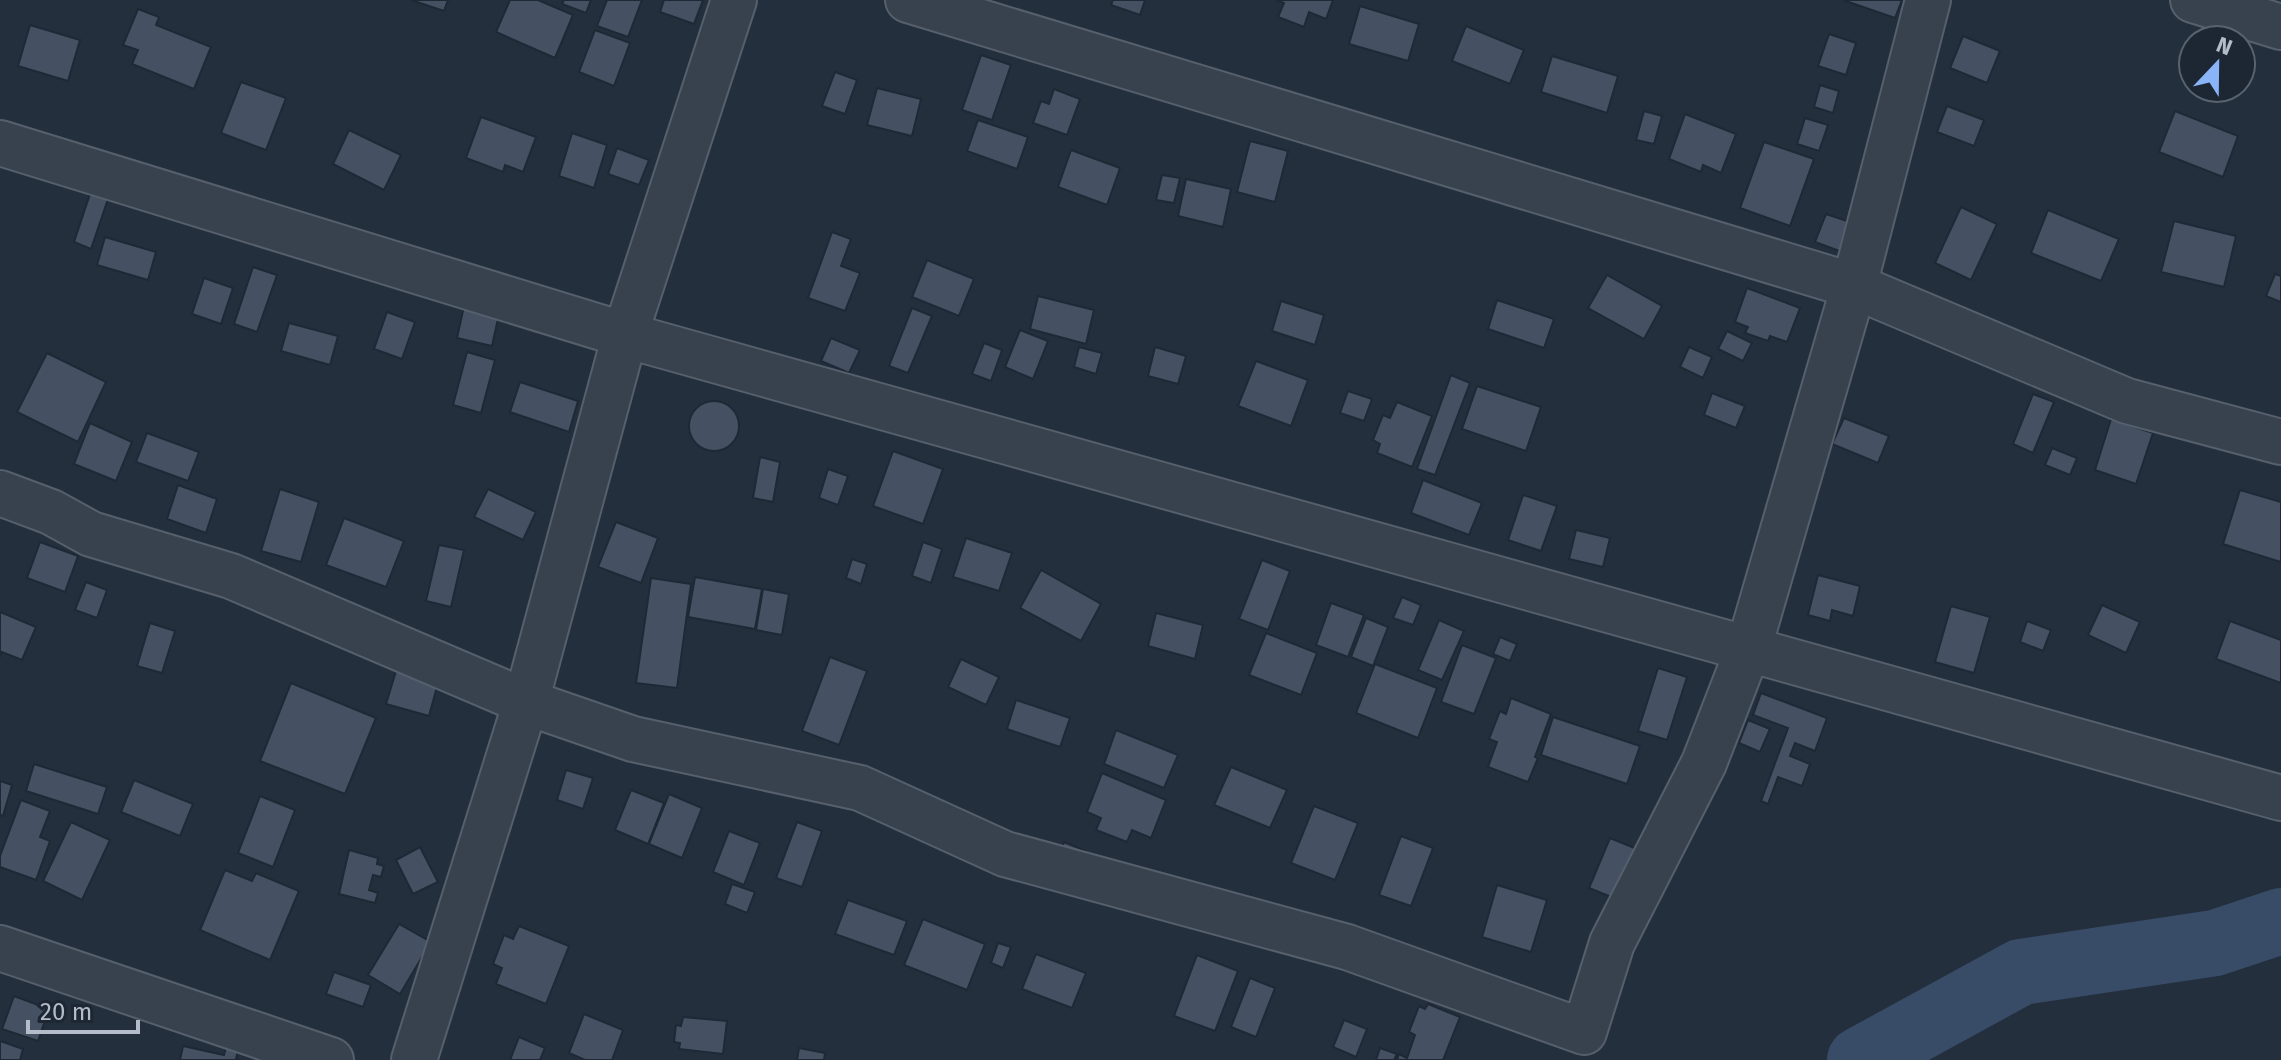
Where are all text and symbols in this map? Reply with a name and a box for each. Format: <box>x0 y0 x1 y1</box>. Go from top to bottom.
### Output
north arrow <box>2177 24 2257 104</box>
text: N <box>2212 31 2236 61</box>
scale bar <box>28 984 138 1034</box>
text: 20 m <box>40 998 92 1026</box>

